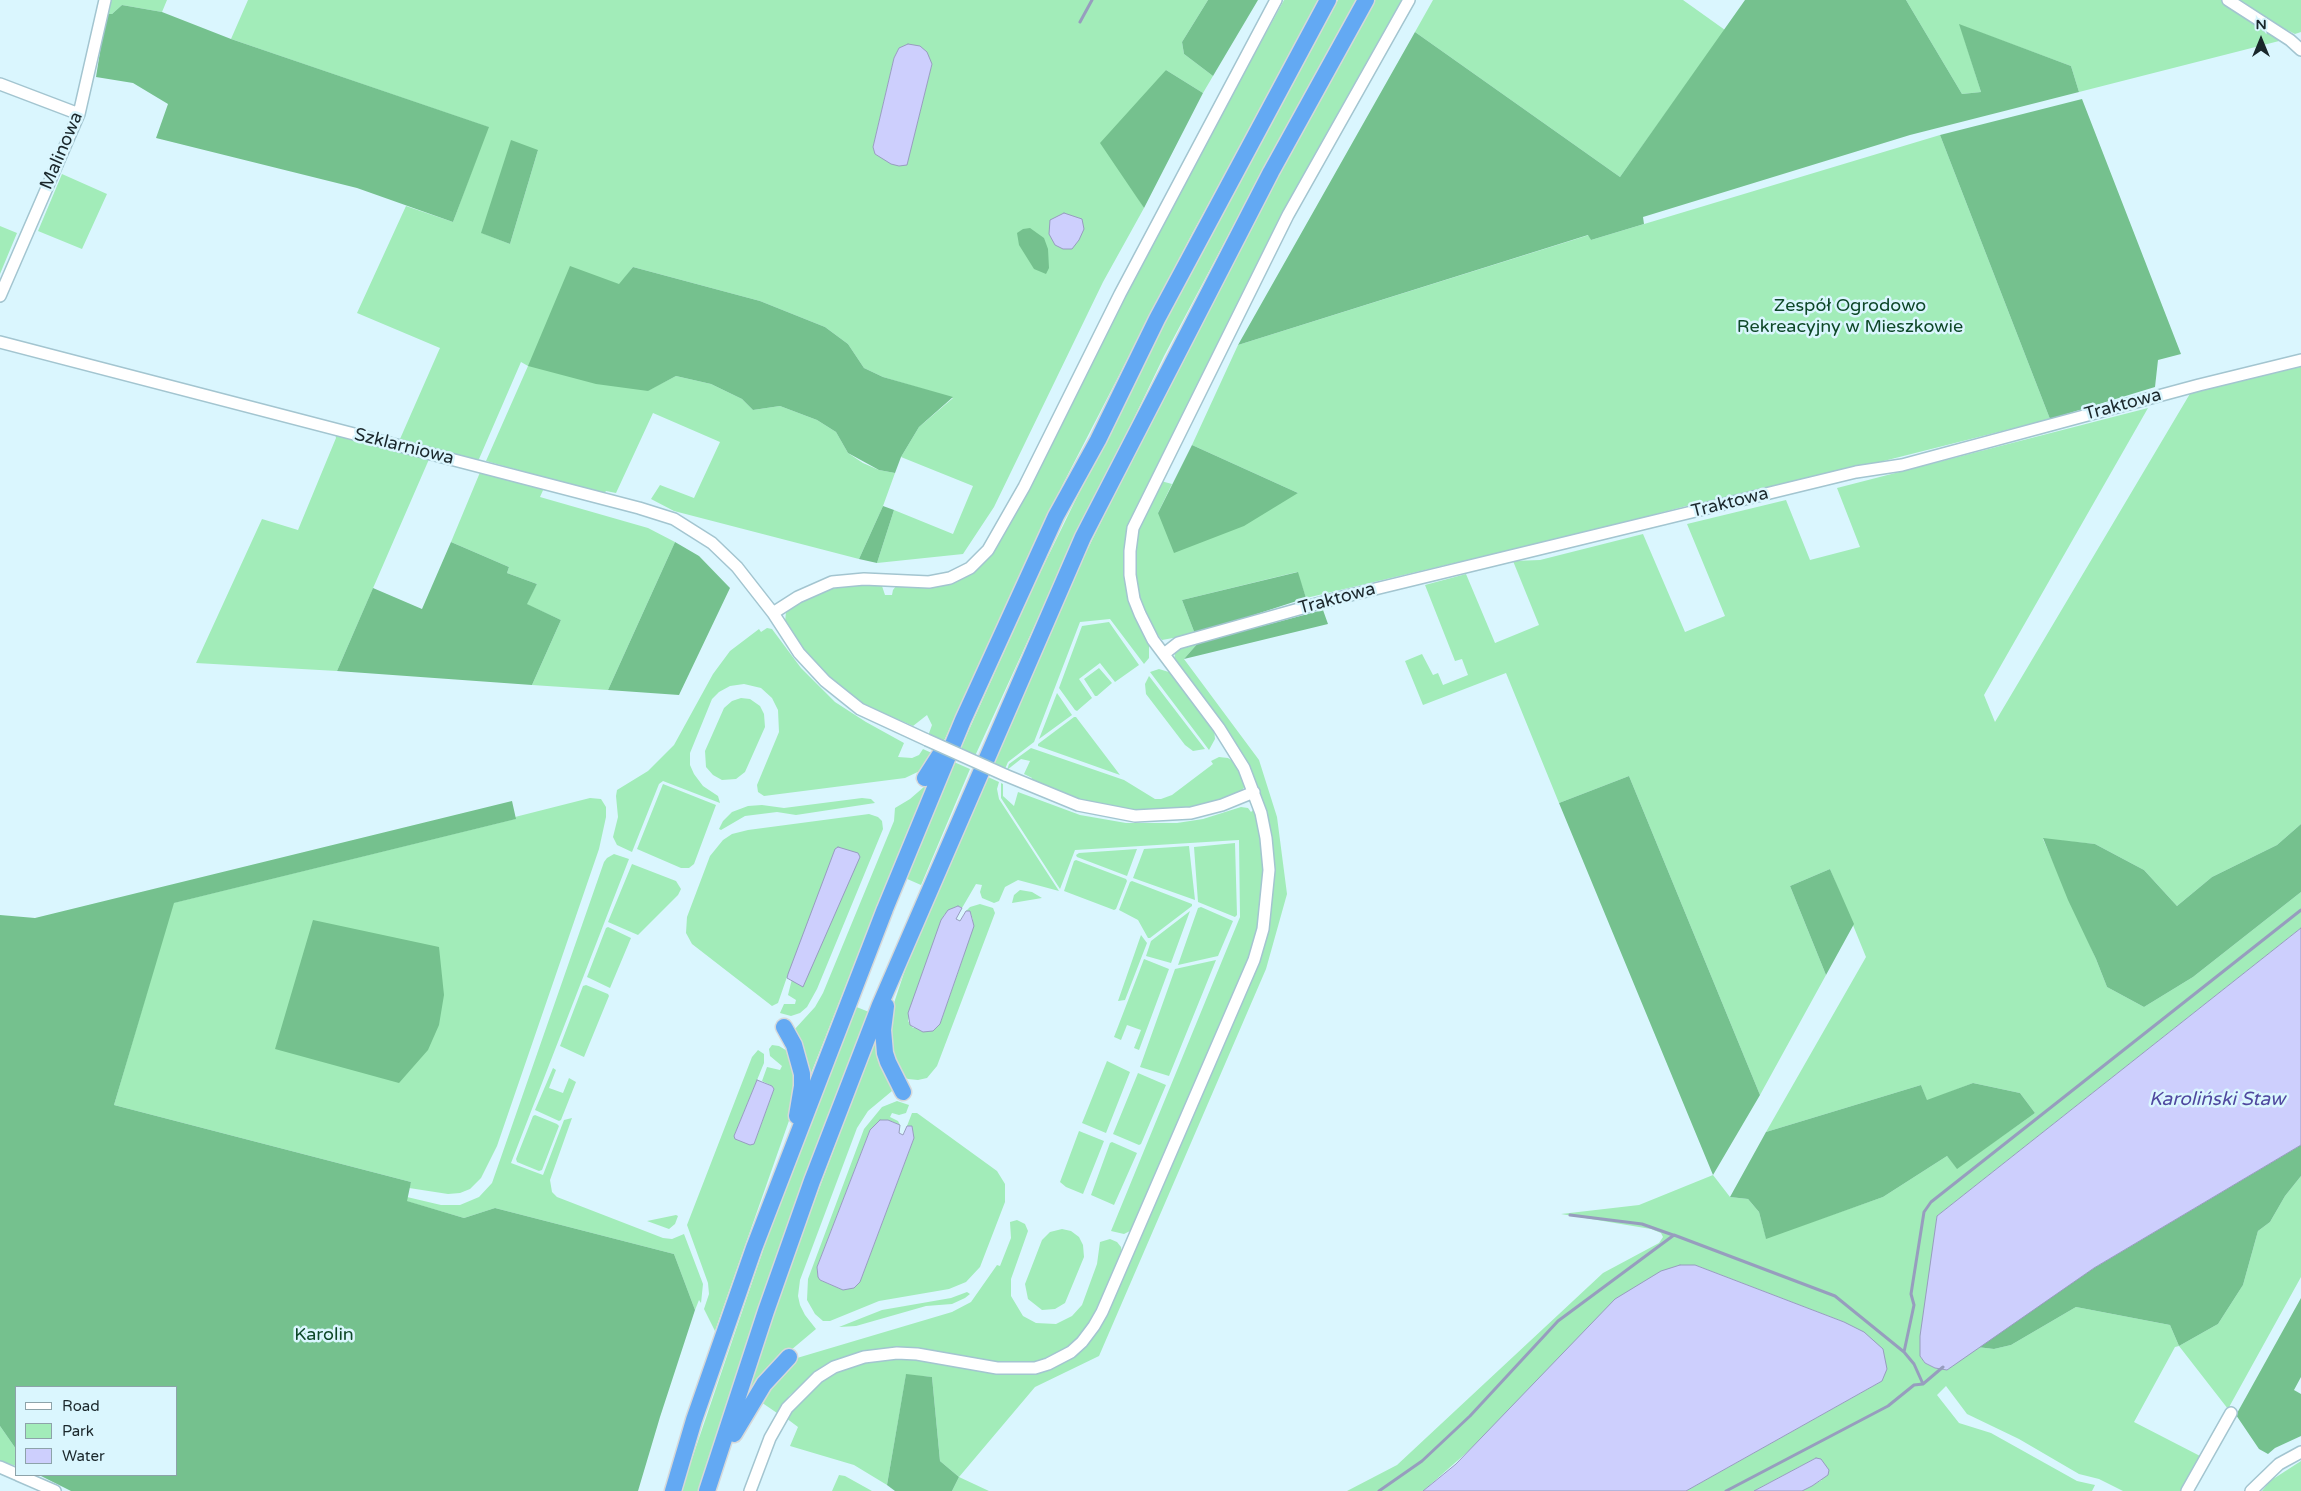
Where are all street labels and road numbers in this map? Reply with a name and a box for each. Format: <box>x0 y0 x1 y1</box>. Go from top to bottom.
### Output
street label: Malinowa <box>36 109 88 193</box>
street label: Traktowa <box>2082 384 2164 426</box>
street label: Szklarniowa <box>352 424 456 470</box>
street label: Traktowa <box>1689 483 1771 523</box>
street label: Traktowa <box>1296 578 1378 620</box>

